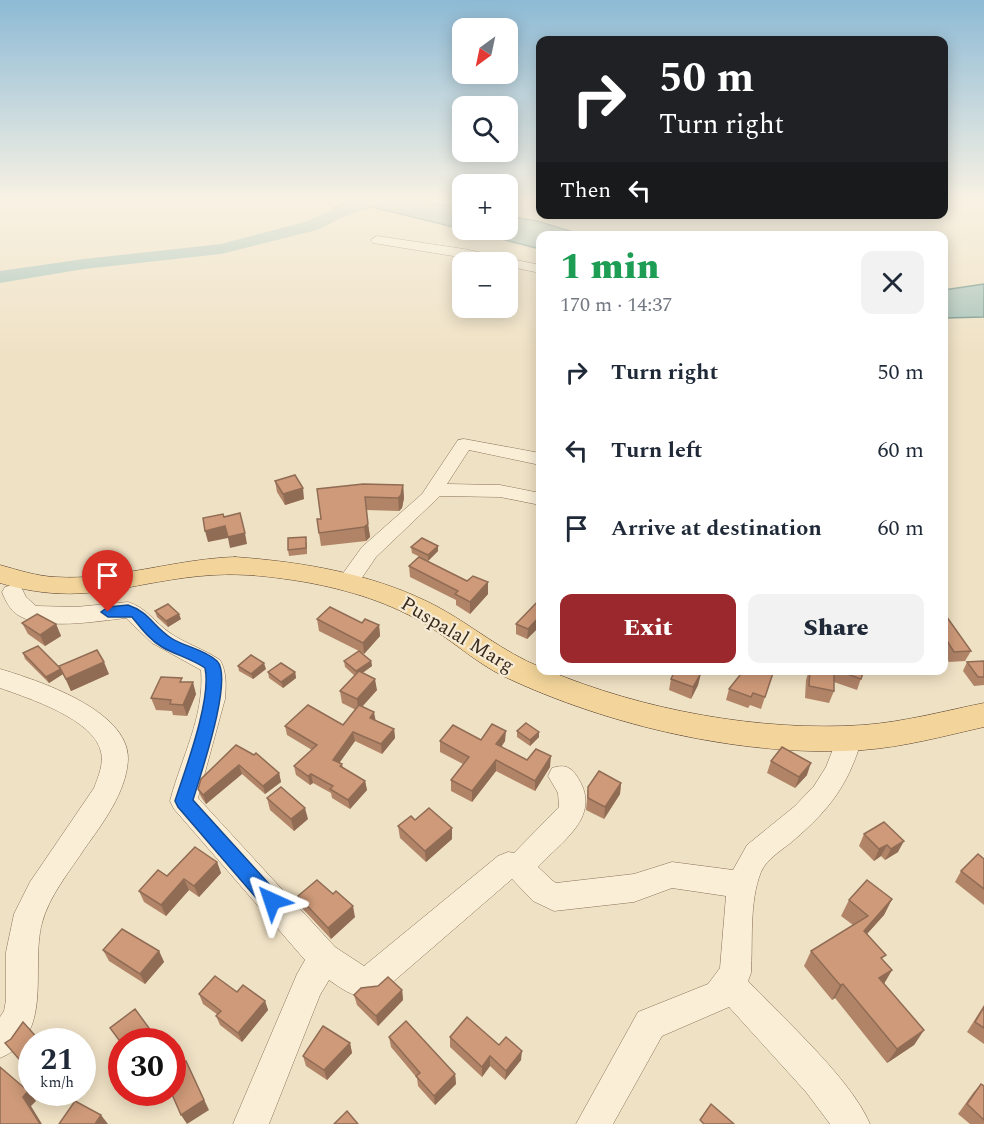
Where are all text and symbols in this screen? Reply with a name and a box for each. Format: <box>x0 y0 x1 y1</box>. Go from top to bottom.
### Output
north arrow <box>452 18 518 84</box>
map controls <box>452 18 518 318</box>
text: 50 m <box>659 47 754 110</box>
icon: right <box>560 60 638 138</box>
button: search <box>452 96 518 162</box>
text: Turn right <box>659 104 784 146</box>
button: + <box>452 174 518 240</box>
text: Then <box>560 174 611 207</box>
icon: left <box>623 174 656 207</box>
text: 1 min <box>560 240 660 295</box>
button: close <box>861 251 924 314</box>
button: − <box>452 252 518 318</box>
text: 170 m · 14:37 <box>560 290 672 320</box>
icon: right <box>560 356 593 389</box>
text: Turn right <box>611 356 718 389</box>
text: 50 m <box>878 356 924 389</box>
icon: left <box>560 434 593 467</box>
text: Turn left <box>611 434 703 467</box>
text: 60 m <box>878 434 924 467</box>
icon: arrive <box>560 512 593 545</box>
text: Arrive at destination <box>611 512 822 545</box>
text: 60 m <box>878 512 924 545</box>
pin <box>82 550 133 612</box>
icon: arrive <box>91 559 124 592</box>
street label: Puspalal Marg <box>395 589 520 681</box>
button: Exit <box>560 594 736 663</box>
button: Share <box>748 594 924 663</box>
position arrow <box>240 869 304 933</box>
speed limit sign: 30 <box>108 1028 186 1106</box>
text: 21 <box>40 1037 74 1083</box>
text: km/h <box>40 1071 74 1094</box>

